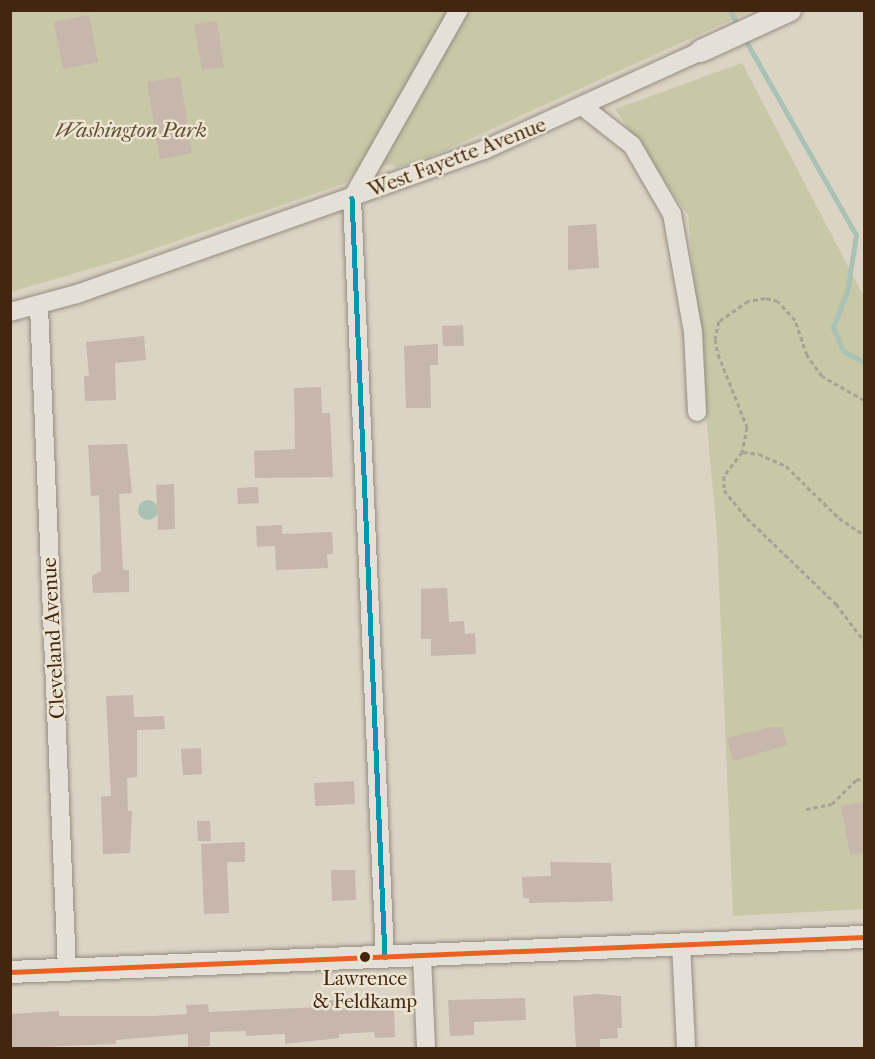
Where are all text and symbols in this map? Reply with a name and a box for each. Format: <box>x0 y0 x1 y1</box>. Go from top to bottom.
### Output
street label: West Fayette Avenue <box>364 111 550 203</box>
park label: Washington Park <box>55 117 207 143</box>
street label: Cleveland Avenue <box>36 557 70 719</box>
marker: Lawrence & Feldkamp <box>359 951 371 963</box>
place label: Lawrence & Feldkamp <box>313 966 417 1013</box>

